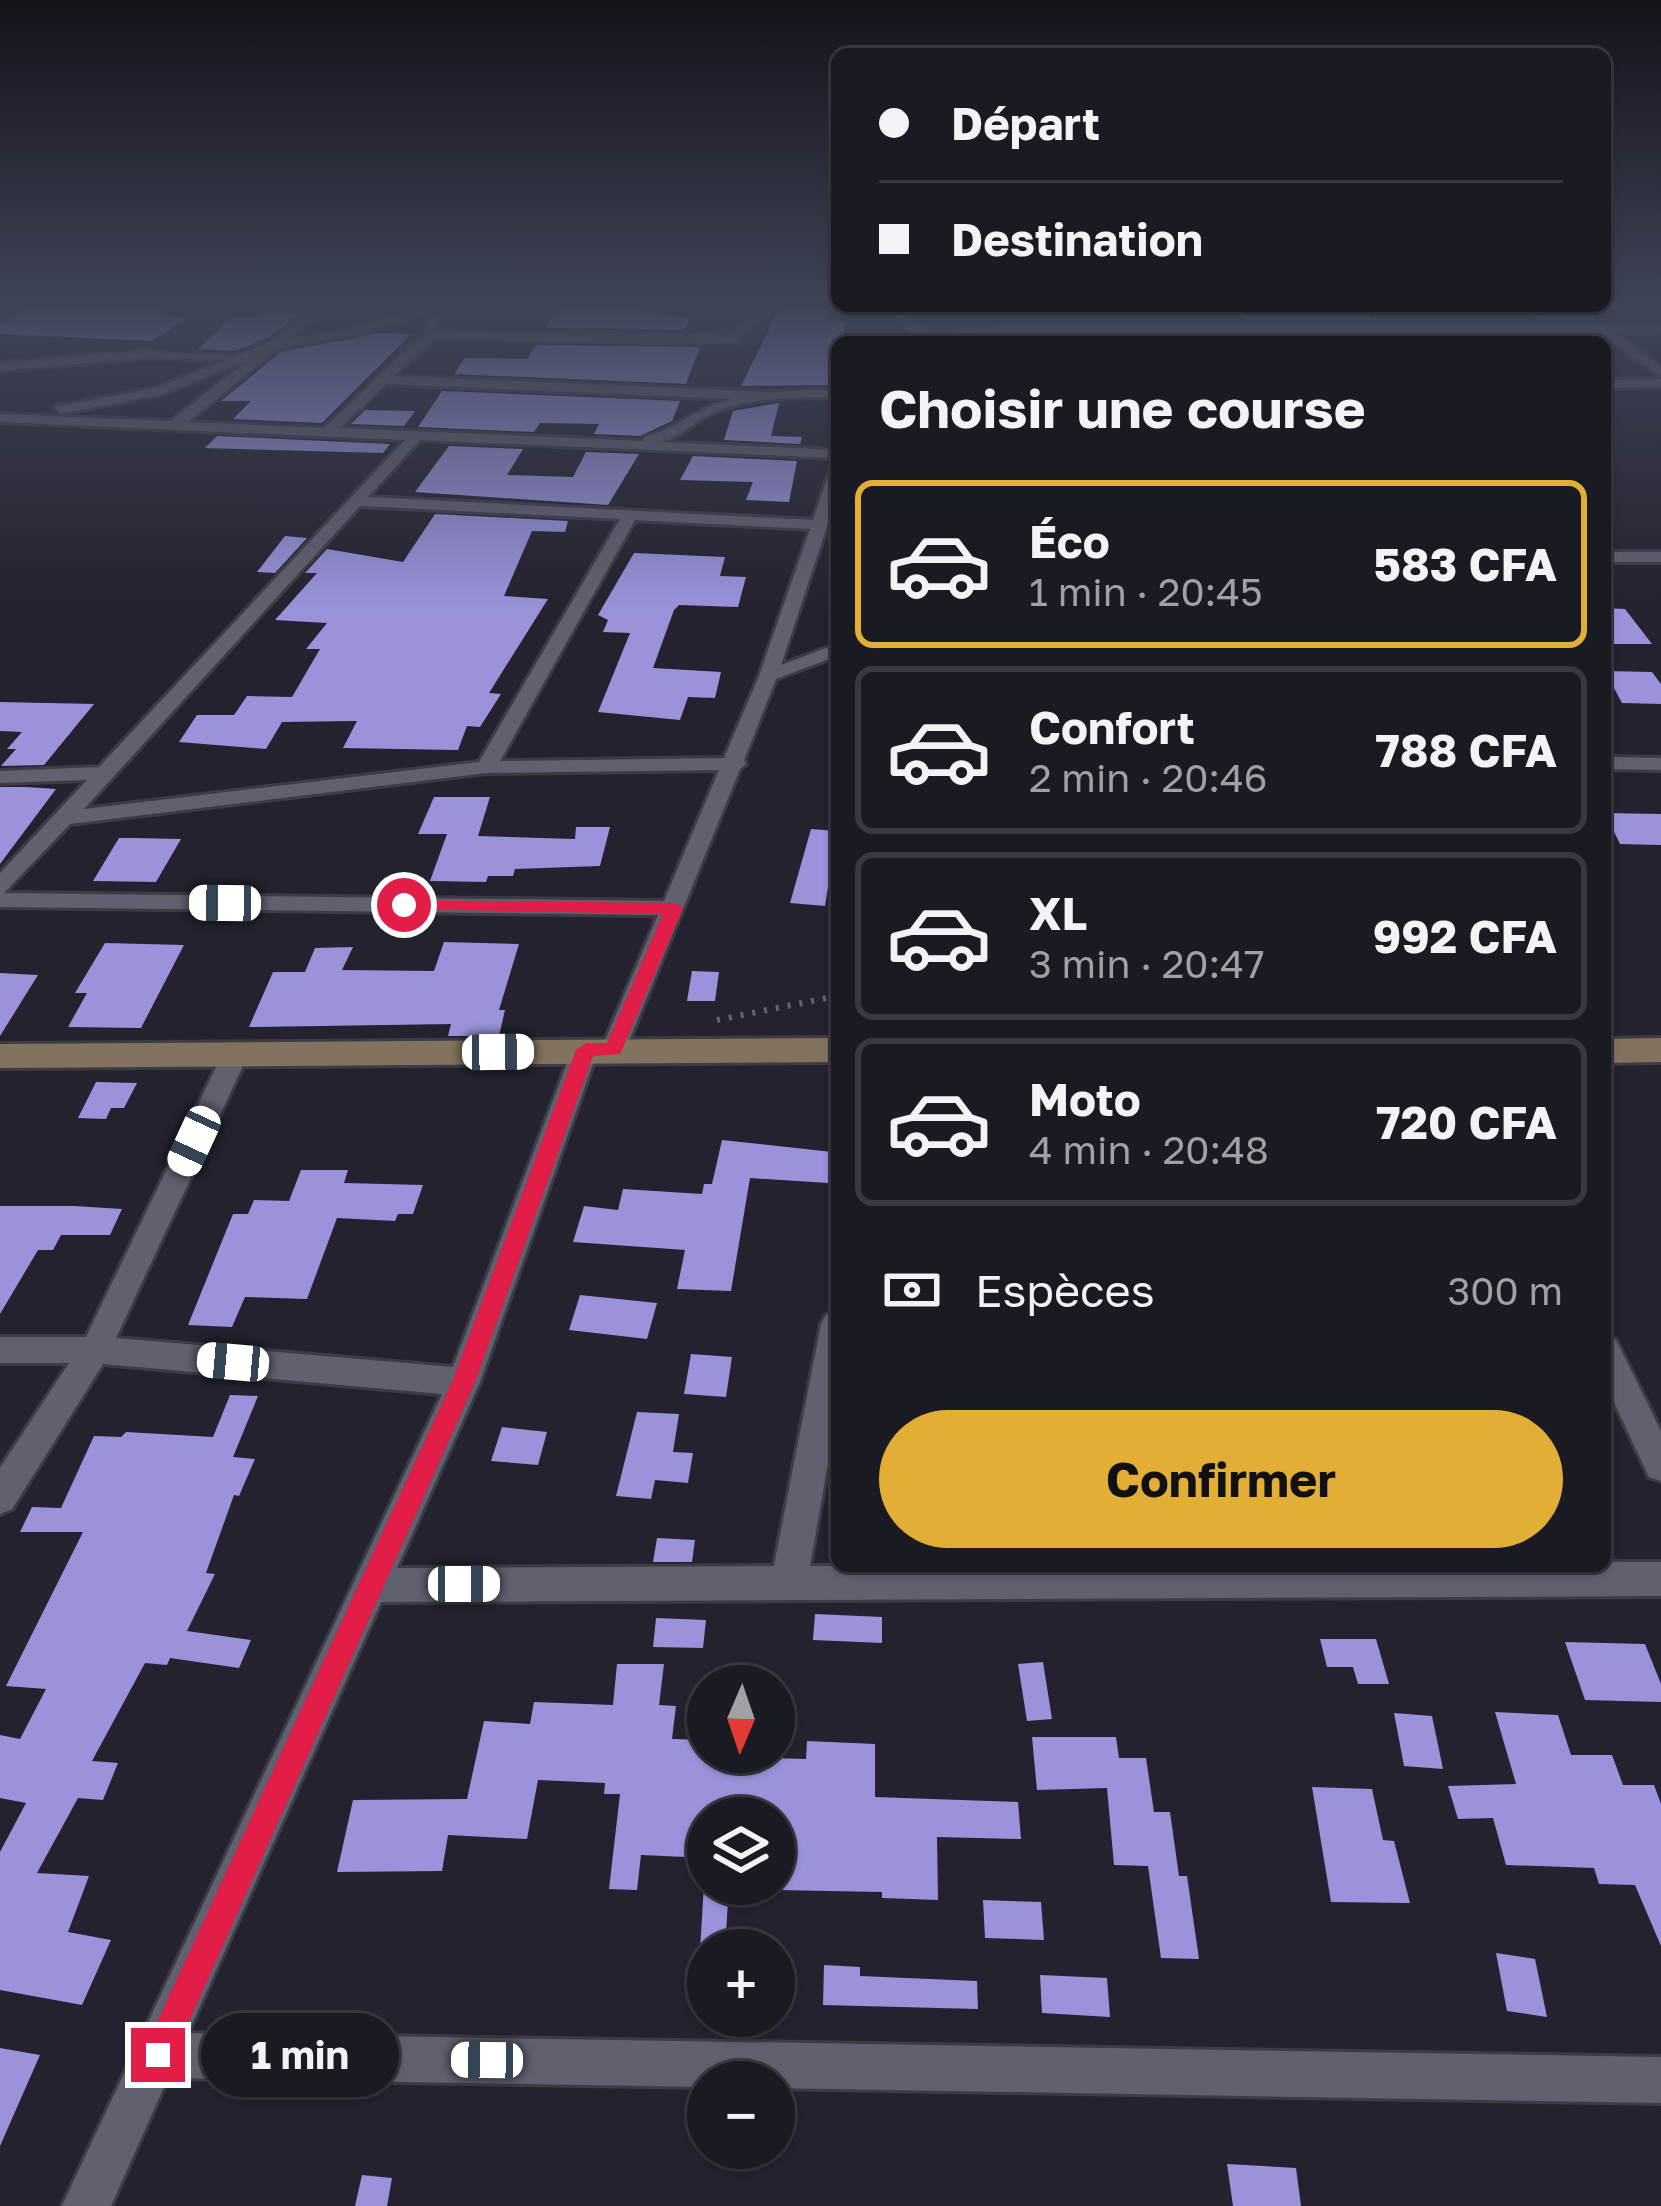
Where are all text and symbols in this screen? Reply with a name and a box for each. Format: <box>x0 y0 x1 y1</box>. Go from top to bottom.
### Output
text: Départ <box>951 96 1100 150</box>
text: Destination <box>951 212 1203 266</box>
text: Choisir une course <box>879 375 1366 440</box>
icon: car <box>885 510 993 618</box>
text: Éco <box>1029 514 1110 568</box>
text: 583 CFA <box>1374 537 1557 591</box>
text: 1 min · 20:45 <box>1029 568 1263 615</box>
icon: car <box>885 696 993 804</box>
text: Confort <box>1029 700 1195 754</box>
text: 788 CFA <box>1375 723 1557 777</box>
text: 2 min · 20:46 <box>1029 754 1267 801</box>
route start <box>377 878 431 932</box>
icon: car <box>885 882 993 990</box>
car <box>189 884 261 922</box>
text: XL <box>1029 886 1087 940</box>
text: 992 CFA <box>1373 909 1557 963</box>
text: 3 min · 20:47 <box>1029 940 1265 987</box>
car <box>462 1033 534 1071</box>
icon: car <box>885 1068 993 1176</box>
text: Moto <box>1029 1072 1141 1126</box>
text: 720 CFA <box>1376 1095 1557 1149</box>
car <box>162 1101 226 1181</box>
text: 4 min · 20:48 <box>1029 1126 1269 1173</box>
icon: cash <box>879 1257 945 1323</box>
text: Espèces <box>975 1263 1155 1317</box>
text: 300 m <box>1448 1267 1563 1314</box>
car <box>196 1341 270 1383</box>
button: Confirmer <box>879 1410 1563 1548</box>
car <box>428 1566 500 1602</box>
north arrow <box>687 1665 795 1773</box>
map controls <box>687 1665 795 2169</box>
button: layers <box>687 1797 795 1905</box>
button: + <box>687 1929 795 2037</box>
callout: 1 min <box>200 2013 398 2097</box>
route end <box>131 2028 185 2082</box>
text: 1 min <box>251 2031 349 2078</box>
car <box>451 2041 523 2079</box>
button: − <box>687 2061 795 2169</box>

